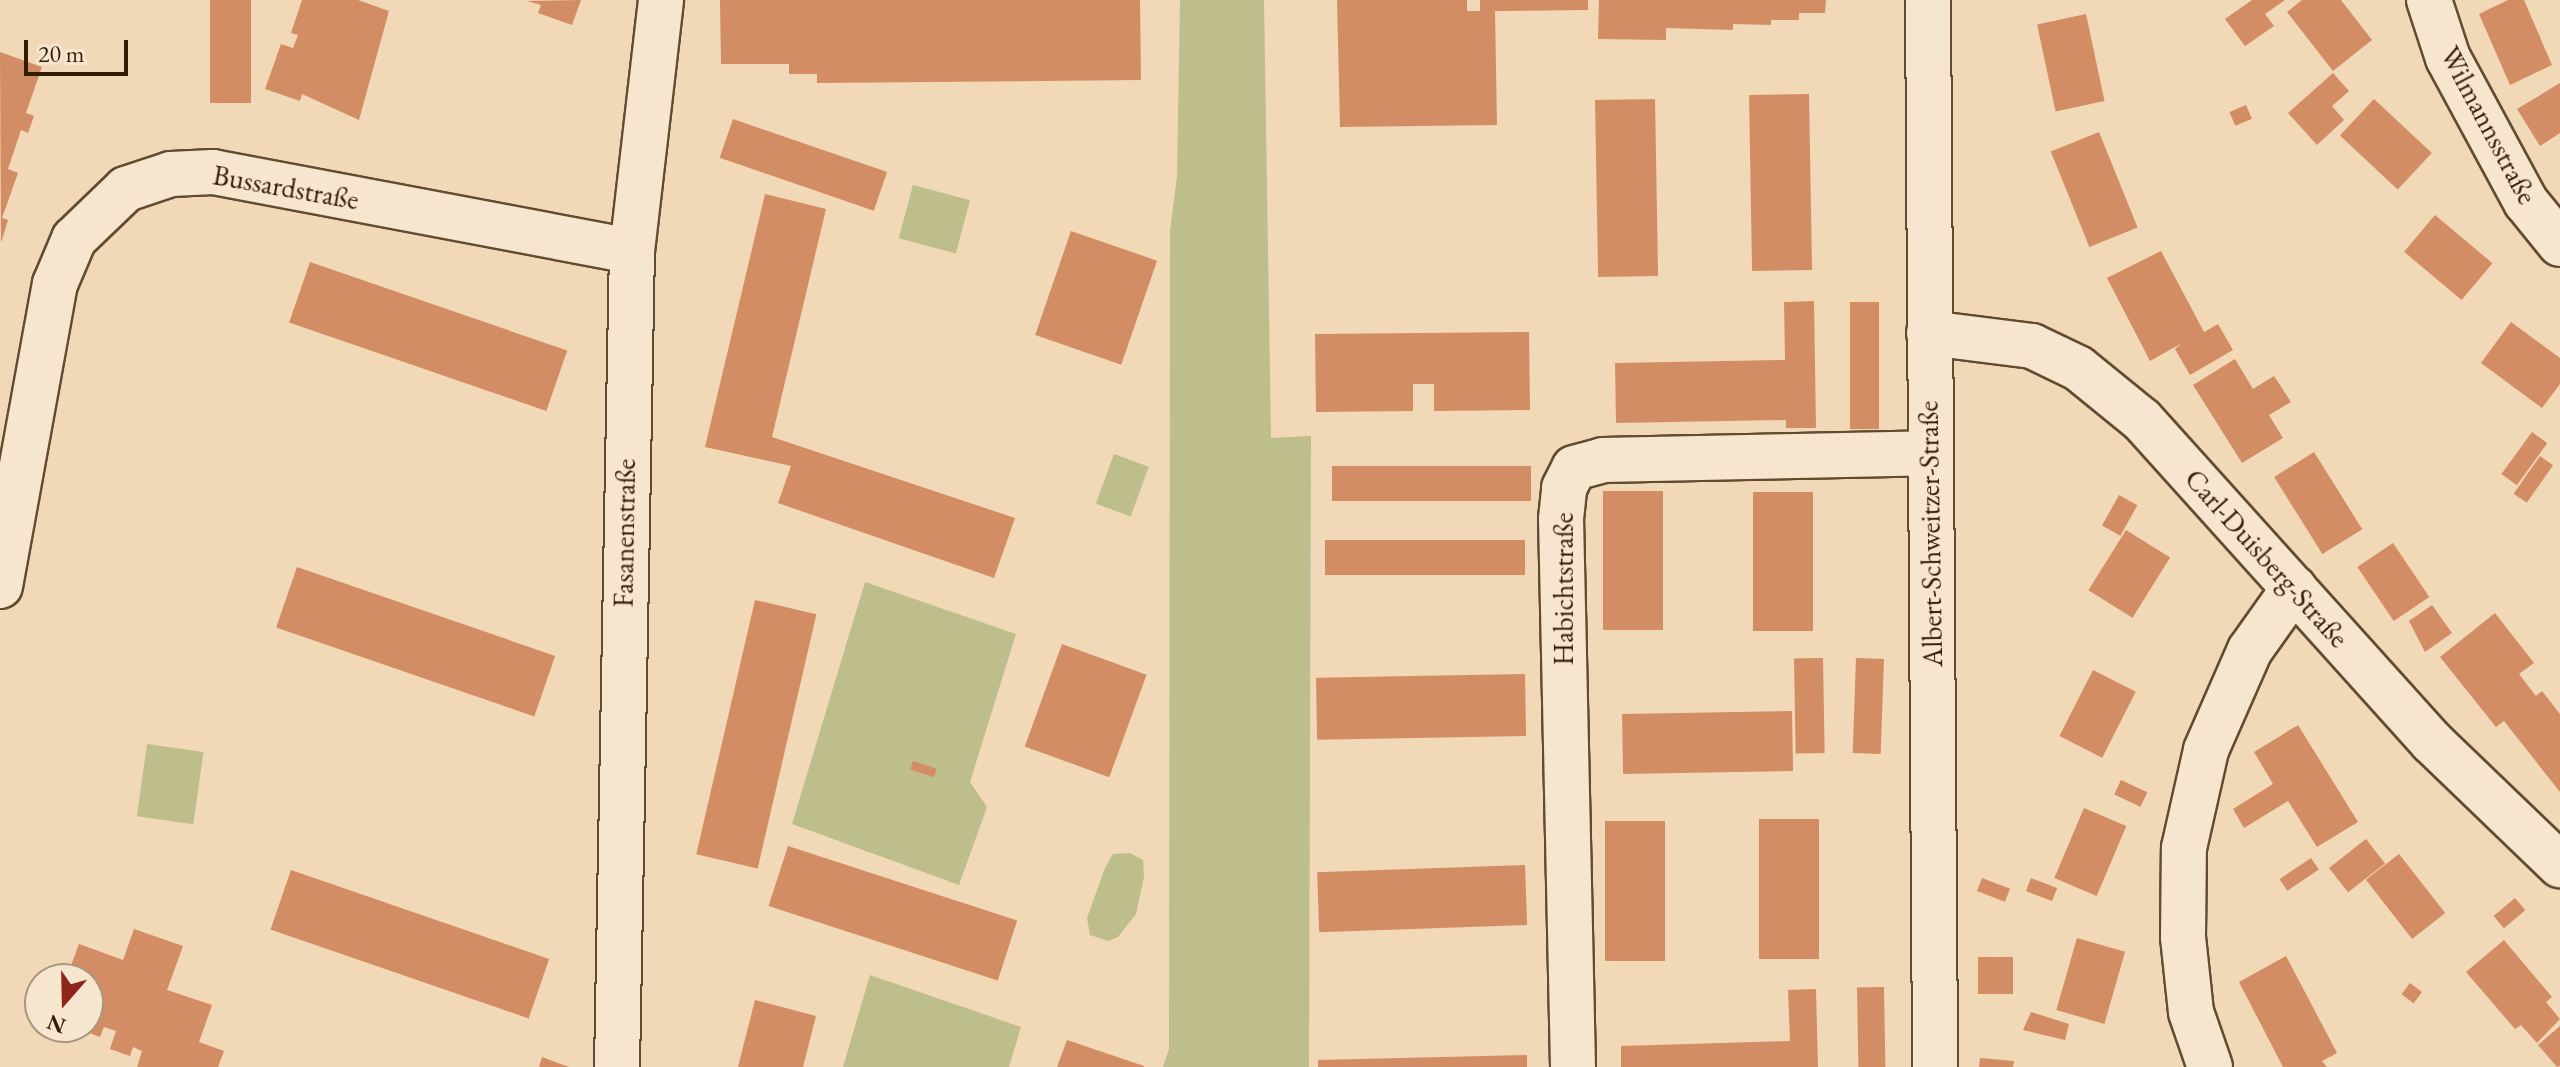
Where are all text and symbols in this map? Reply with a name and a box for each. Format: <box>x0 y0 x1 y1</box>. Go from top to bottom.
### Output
scale bar <box>28 24 132 74</box>
text: 20 m <box>38 38 85 69</box>
street label: Wilmannsstraße <box>2433 40 2545 210</box>
street label: Bussardstraße <box>211 158 361 216</box>
street label: Albert-Schweitzer-Straße <box>1911 401 1949 667</box>
street label: Fasanenstraße <box>606 458 642 608</box>
street label: Carl-Duisberg-Straße <box>2178 462 2356 654</box>
street label: Habichtstraße <box>1546 512 1580 666</box>
north arrow <box>24 963 104 1043</box>
text: N <box>43 1007 70 1041</box>

